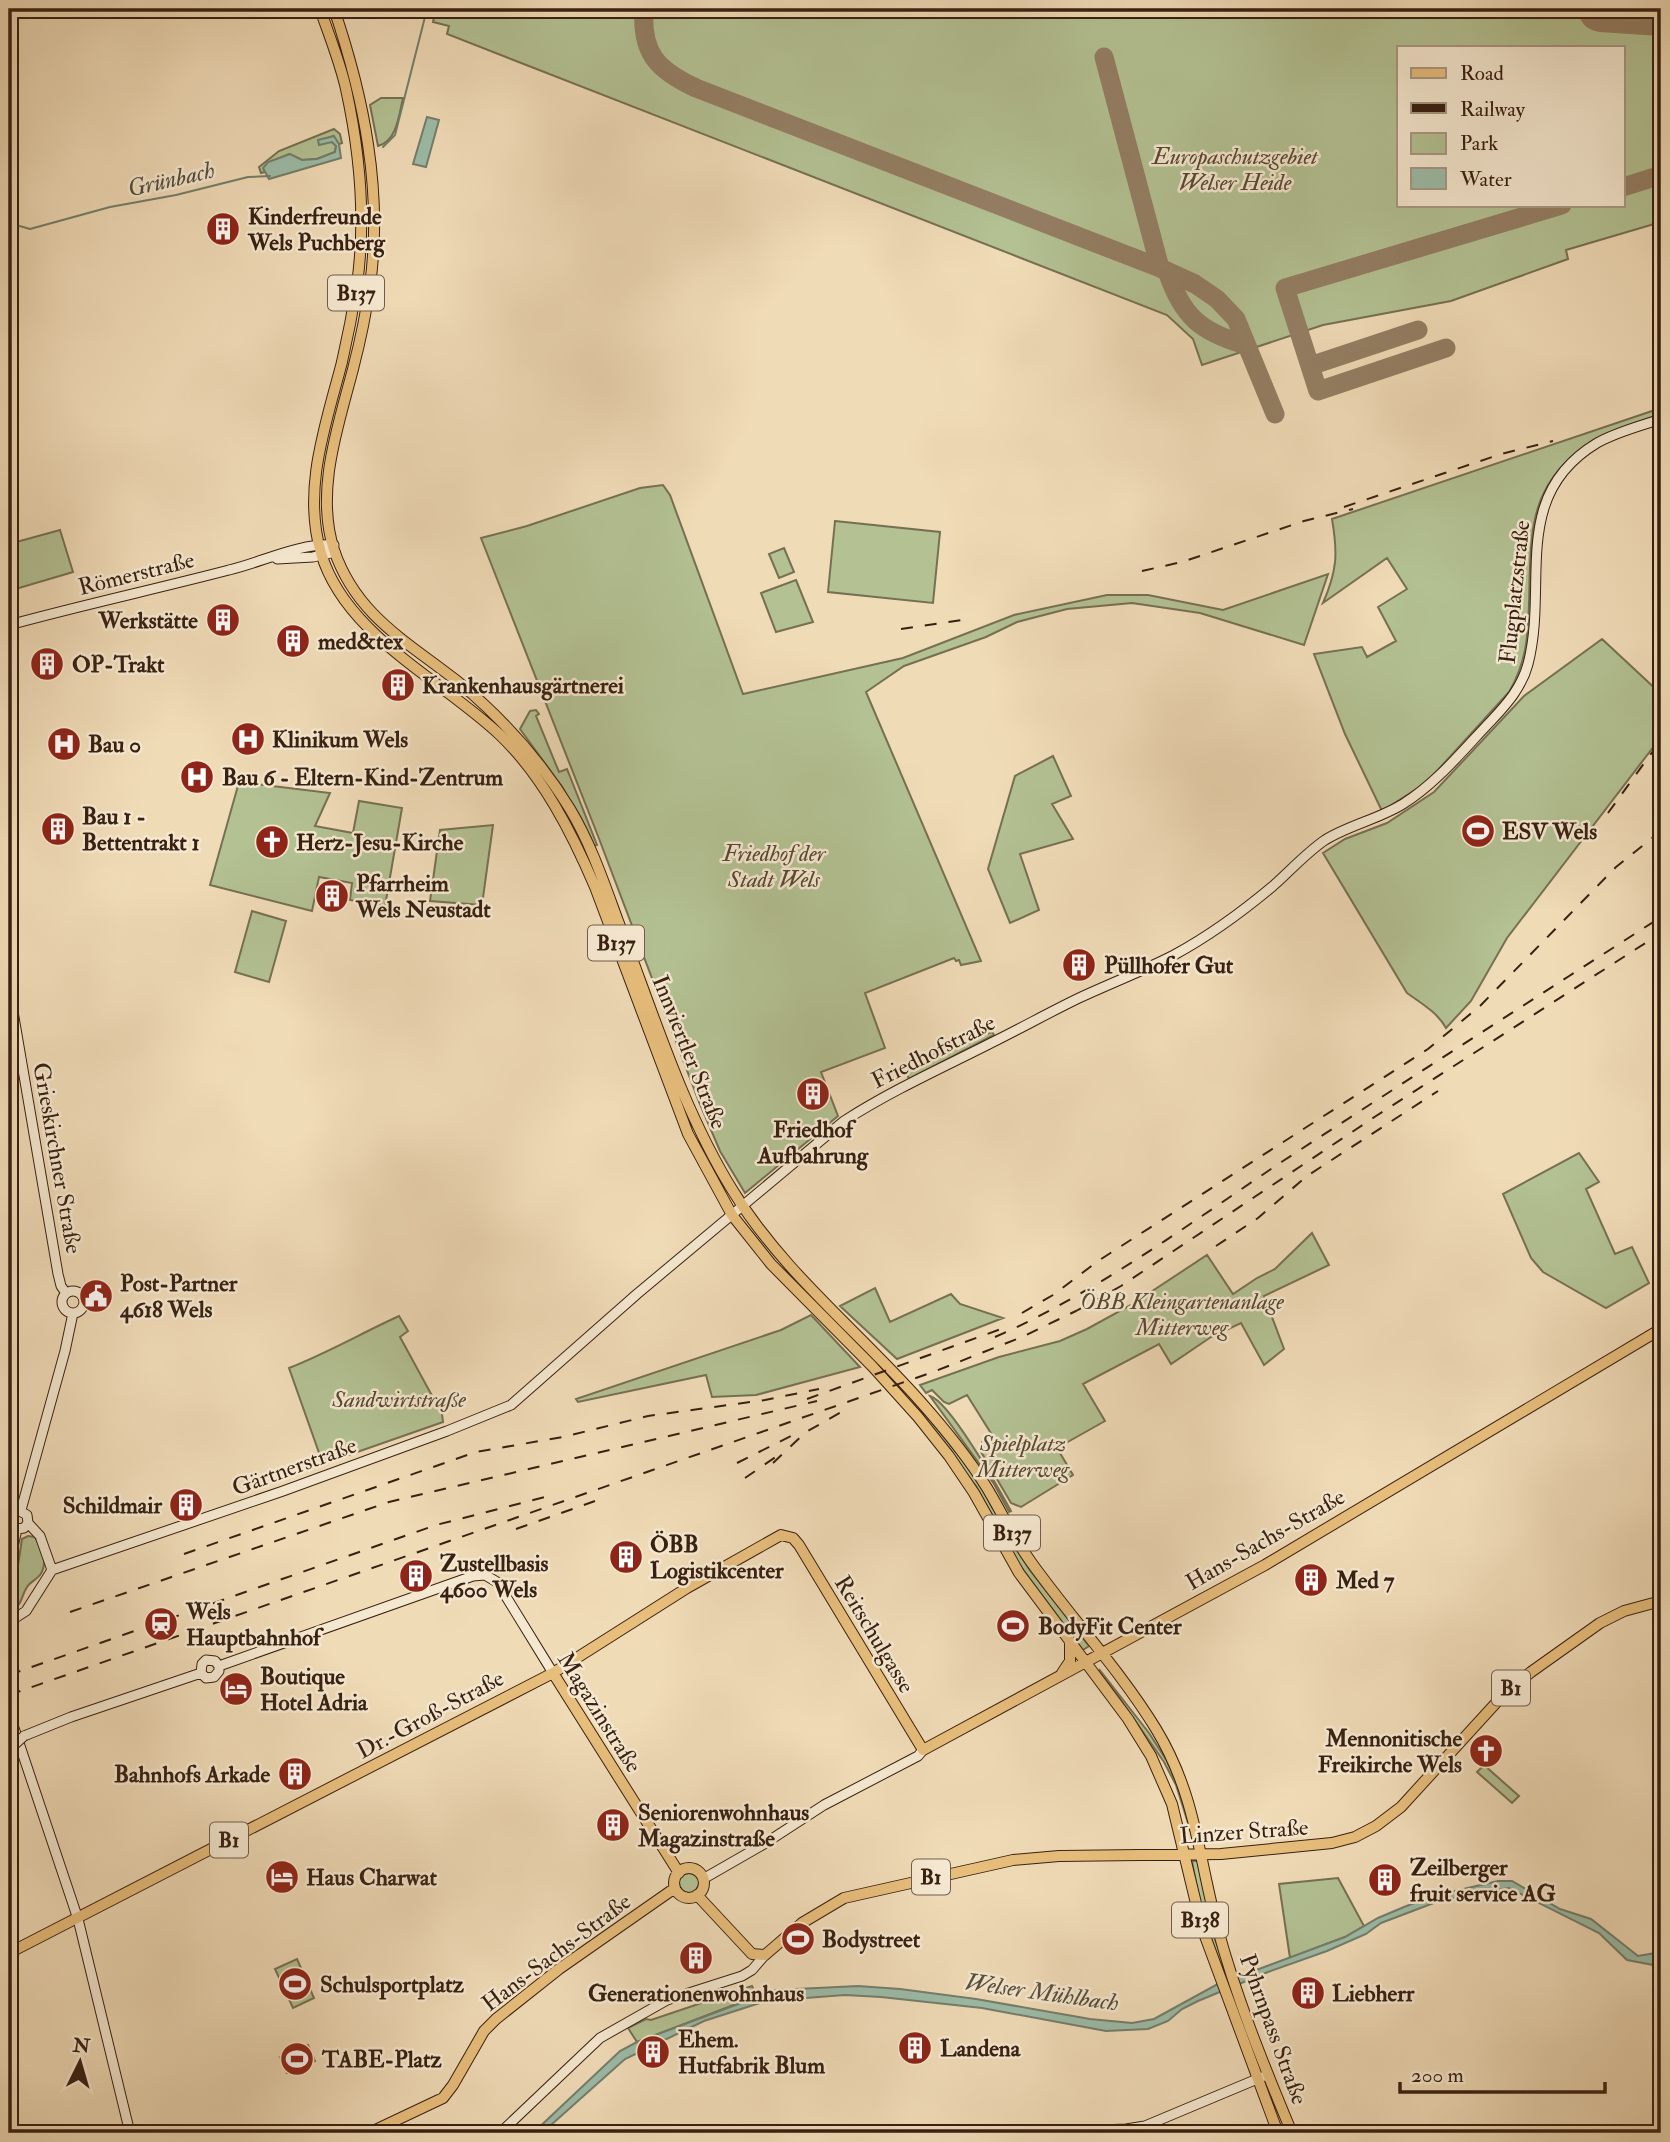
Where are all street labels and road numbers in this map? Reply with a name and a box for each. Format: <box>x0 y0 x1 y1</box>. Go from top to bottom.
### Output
road number: B137 <box>328 276 384 310</box>
street label: Flugplatzstraße <box>1493 518 1537 665</box>
street label: Römerstraße <box>75 545 198 602</box>
road number: B137 <box>588 926 644 960</box>
street label: Innviertler Straße <box>645 971 734 1134</box>
street label: Friedhofstraße <box>866 1008 1000 1095</box>
street label: Grieskirchner Straße <box>26 1060 89 1256</box>
street label: Gärtnerstraße <box>228 1430 361 1502</box>
street label: Hans-Sachs-Straße <box>1180 1482 1350 1597</box>
road number: B137 <box>984 1516 1040 1550</box>
street label: Reitschulgasse <box>828 1570 921 1699</box>
street label: Magazinstraße <box>551 1647 648 1778</box>
street label: Dr.-Groß-Straße <box>352 1663 509 1765</box>
road number: B1 <box>1492 1670 1530 1706</box>
street label: Linzer Straße <box>1179 1813 1310 1850</box>
road number: B1 <box>210 1822 248 1857</box>
road number: B1 <box>912 1860 950 1895</box>
street label: Hans-Sachs-Straße <box>476 1887 637 2018</box>
road number: B138 <box>1172 1902 1228 1938</box>
street label: Pyhrnpass Straße <box>1232 1950 1314 2109</box>

